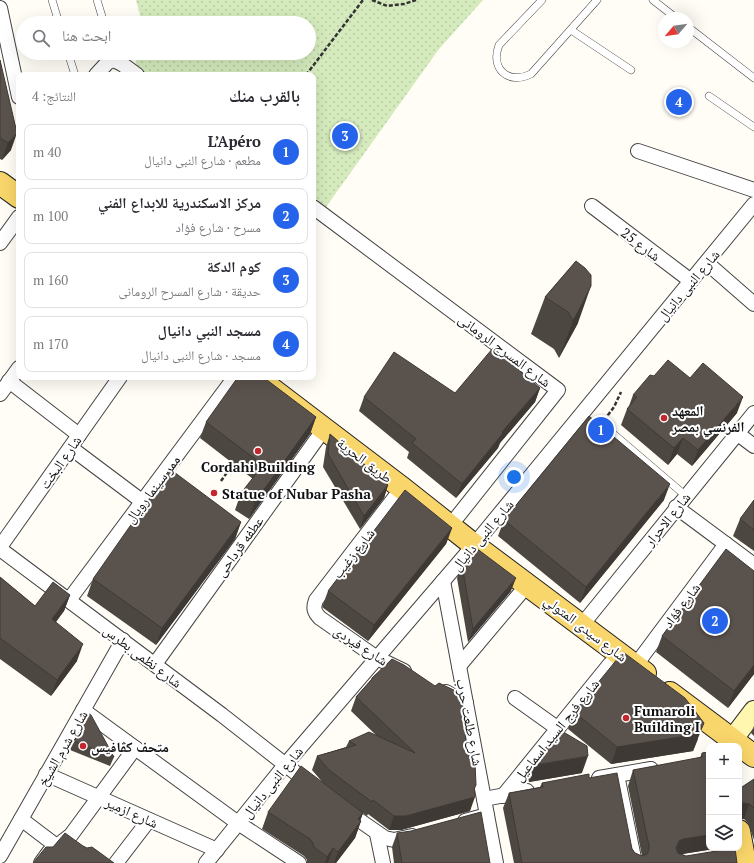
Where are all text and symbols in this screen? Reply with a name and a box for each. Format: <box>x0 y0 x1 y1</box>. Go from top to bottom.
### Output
north arrow <box>658 12 694 48</box>
search box <box>16 16 316 60</box>
text: ابحث هنا <box>62 25 111 45</box>
icon: search <box>30 27 52 49</box>
text: بالقرب منك <box>229 84 300 107</box>
text: النتائج: 4 <box>32 87 76 105</box>
pin: 4 <box>666 87 692 117</box>
pin: 3 <box>332 121 358 151</box>
text: L’Apéro <box>208 131 261 151</box>
text: 40 m <box>33 143 61 161</box>
text: 1 <box>282 143 290 161</box>
text: مطعم · شارع النبى دانيال <box>144 151 261 169</box>
text: مركز الاسكندرية للابداع الفني <box>98 192 261 212</box>
text: 100 m <box>33 207 68 225</box>
text: 2 <box>282 207 290 225</box>
text: مسرح · شارع فؤاد <box>176 218 261 236</box>
street label: شارع 25 <box>617 223 665 266</box>
street label: شارع النبى دانيال <box>653 245 724 325</box>
text: كوم الدكة <box>207 256 261 276</box>
text: 160 m <box>33 271 68 289</box>
text: 3 <box>282 271 290 289</box>
text: حديقة · شارع المسرح الرومانى <box>118 282 261 300</box>
street label: شارع المسرح الرومانى <box>454 309 555 392</box>
text: مسجد النبي دانيال <box>158 320 261 340</box>
text: 170 m <box>33 335 68 353</box>
text: 4 <box>282 335 290 353</box>
text: مسجد · شارع النبى دانيال <box>141 346 261 364</box>
place label: المعهد الفرنسي بمصر <box>671 401 744 438</box>
marker: المعهد الفرنسي بمصر <box>659 413 669 423</box>
pin: 1 <box>588 415 614 445</box>
street label: شارع البخت <box>35 431 86 493</box>
street label: طريق الحرية <box>333 433 396 488</box>
marker: Cordahi Building <box>253 446 263 456</box>
street label: ممر سينما رويال <box>120 451 184 527</box>
place label: Cordahi Building <box>201 457 316 476</box>
your location <box>504 467 524 487</box>
place label: Statue of Nubar Pasha <box>222 484 371 503</box>
marker: Statue of Nubar Pasha <box>209 488 219 498</box>
street label: شارع الاحرار <box>639 488 695 551</box>
street label: شارع النبى دانيال <box>447 495 518 575</box>
street label: عطفه قرداحى <box>211 512 267 580</box>
street label: شارع زغيب <box>327 524 379 583</box>
street label: شارع فؤاد <box>658 579 705 632</box>
street label: شارع سيدى المتولي <box>539 591 631 667</box>
pin: 2 <box>702 606 728 636</box>
street label: شارع نظمى بطرس <box>99 620 186 693</box>
street label: شارع فيردى <box>330 620 392 670</box>
street label: شارع فرج السيد اسماعيل <box>509 675 604 786</box>
street label: شارع طلعت حرب <box>451 677 488 768</box>
place label: Fumaroli Building I <box>634 701 700 736</box>
street label: شارع شرم الشيخ <box>33 706 92 790</box>
marker: Fumaroli Building I <box>621 713 631 723</box>
place label: متحف كڤافيس <box>91 737 169 756</box>
marker: متحف كڤافيس <box>78 741 88 751</box>
street label: شارع النبى دانيال <box>237 742 308 823</box>
map controls <box>706 743 742 851</box>
button: + <box>706 743 742 779</box>
button: − <box>706 779 742 815</box>
street label: شارع ازمير <box>101 792 161 833</box>
button: layers <box>706 815 742 851</box>

